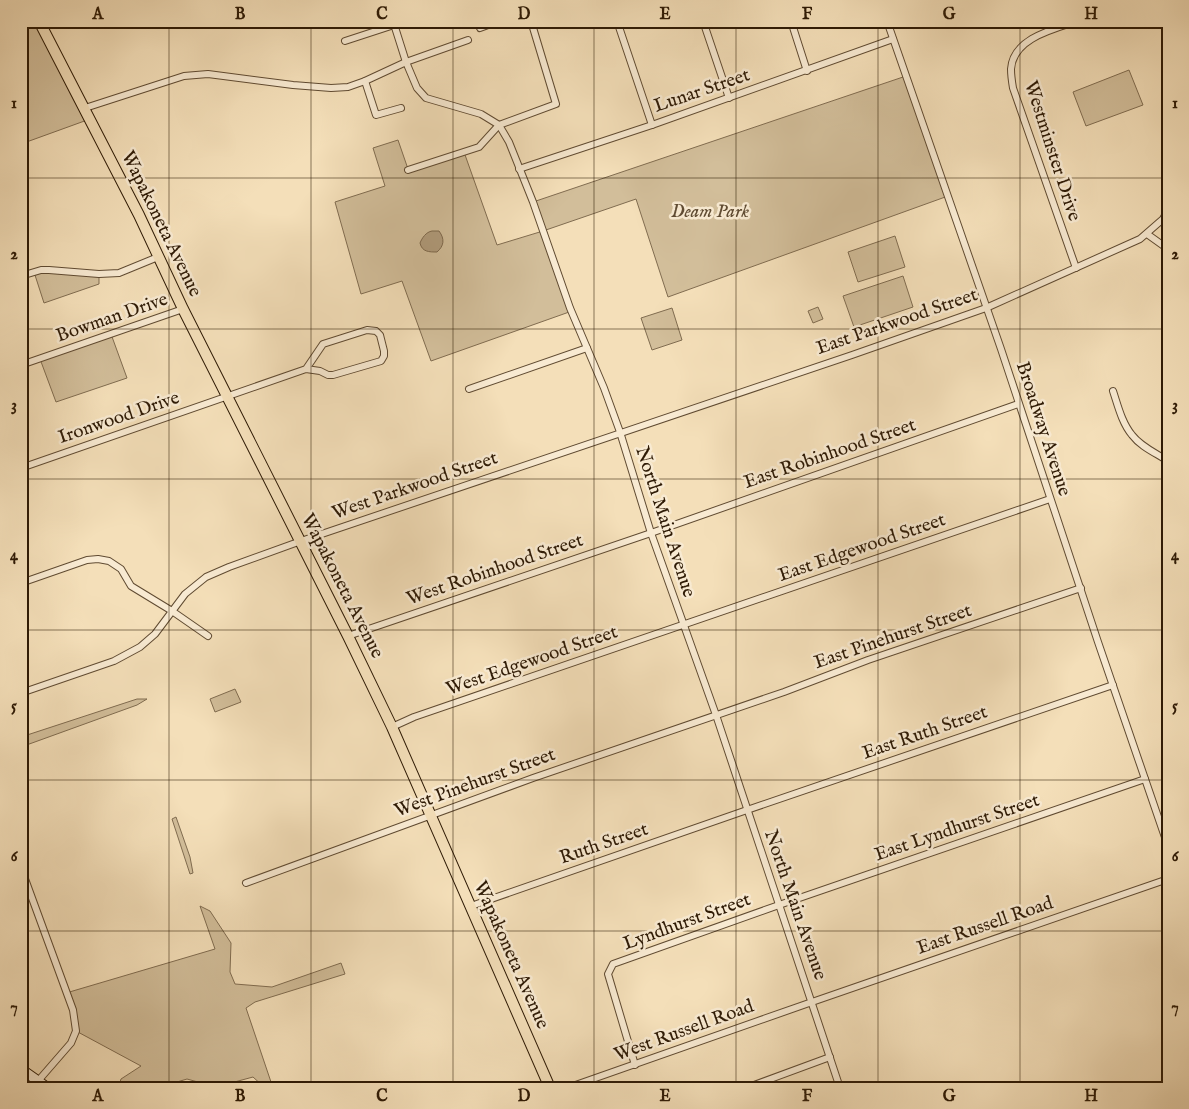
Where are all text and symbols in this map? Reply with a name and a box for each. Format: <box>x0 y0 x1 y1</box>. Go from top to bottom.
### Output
text: A <box>92 5 105 25</box>
text: B <box>235 5 246 25</box>
text: C <box>376 5 388 25</box>
text: D <box>518 5 531 25</box>
text: E <box>659 5 671 25</box>
text: F <box>802 5 813 25</box>
text: G <box>943 5 956 25</box>
text: H <box>1084 5 1098 25</box>
street label: Lunar Street <box>651 63 754 119</box>
street label: Westminster Drive <box>1018 78 1086 225</box>
text: 1 <box>11 94 17 114</box>
text: 1 <box>1172 94 1178 114</box>
street label: Wapakoneta Avenue <box>115 147 207 301</box>
park label: Deam Park <box>671 200 749 224</box>
text: 2 <box>10 245 18 265</box>
text: 2 <box>1171 245 1179 265</box>
street label: East Parkwood Street <box>813 283 981 361</box>
street label: Bowman Drive <box>53 288 171 348</box>
street label: Broadway Avenue <box>1010 359 1076 500</box>
street label: Ironwood Drive <box>55 386 183 450</box>
text: 3 <box>11 396 17 416</box>
text: 3 <box>1172 396 1178 416</box>
street label: East Robinhood Street <box>741 413 920 495</box>
street label: North Main Avenue <box>629 443 701 601</box>
street label: West Parkwood Street <box>329 446 501 526</box>
street label: East Edgewood Street <box>775 508 949 588</box>
street label: Wapakoneta Avenue <box>295 509 389 663</box>
street label: West Robinhood Street <box>404 528 587 611</box>
text: 4 <box>10 546 19 566</box>
text: 4 <box>1171 546 1180 566</box>
street label: East Pinehurst Street <box>811 599 975 675</box>
street label: West Edgewood Street <box>443 620 621 702</box>
text: 5 <box>11 697 17 717</box>
text: 5 <box>1172 697 1178 717</box>
street label: East Ruth Street <box>859 700 991 766</box>
street label: West Pinehurst Street <box>391 743 559 823</box>
street label: East Lyndhurst Street <box>871 788 1043 867</box>
street label: Ruth Street <box>557 817 652 870</box>
street label: North Main Avenue <box>758 827 832 984</box>
text: 6 <box>11 847 19 867</box>
text: 6 <box>1172 847 1180 867</box>
street label: Wapakoneta Avenue <box>468 877 555 1033</box>
street label: Lyndhurst Street <box>620 888 755 956</box>
street label: East Russell Road <box>914 891 1057 961</box>
street label: West Russell Road <box>611 994 758 1067</box>
text: 7 <box>10 998 18 1018</box>
text: 7 <box>1171 998 1179 1018</box>
text: A <box>92 1087 105 1107</box>
text: B <box>235 1087 246 1107</box>
text: C <box>376 1087 388 1107</box>
text: D <box>518 1087 531 1107</box>
text: E <box>659 1087 671 1107</box>
text: F <box>802 1087 813 1107</box>
text: G <box>943 1087 956 1107</box>
text: H <box>1084 1087 1098 1107</box>

